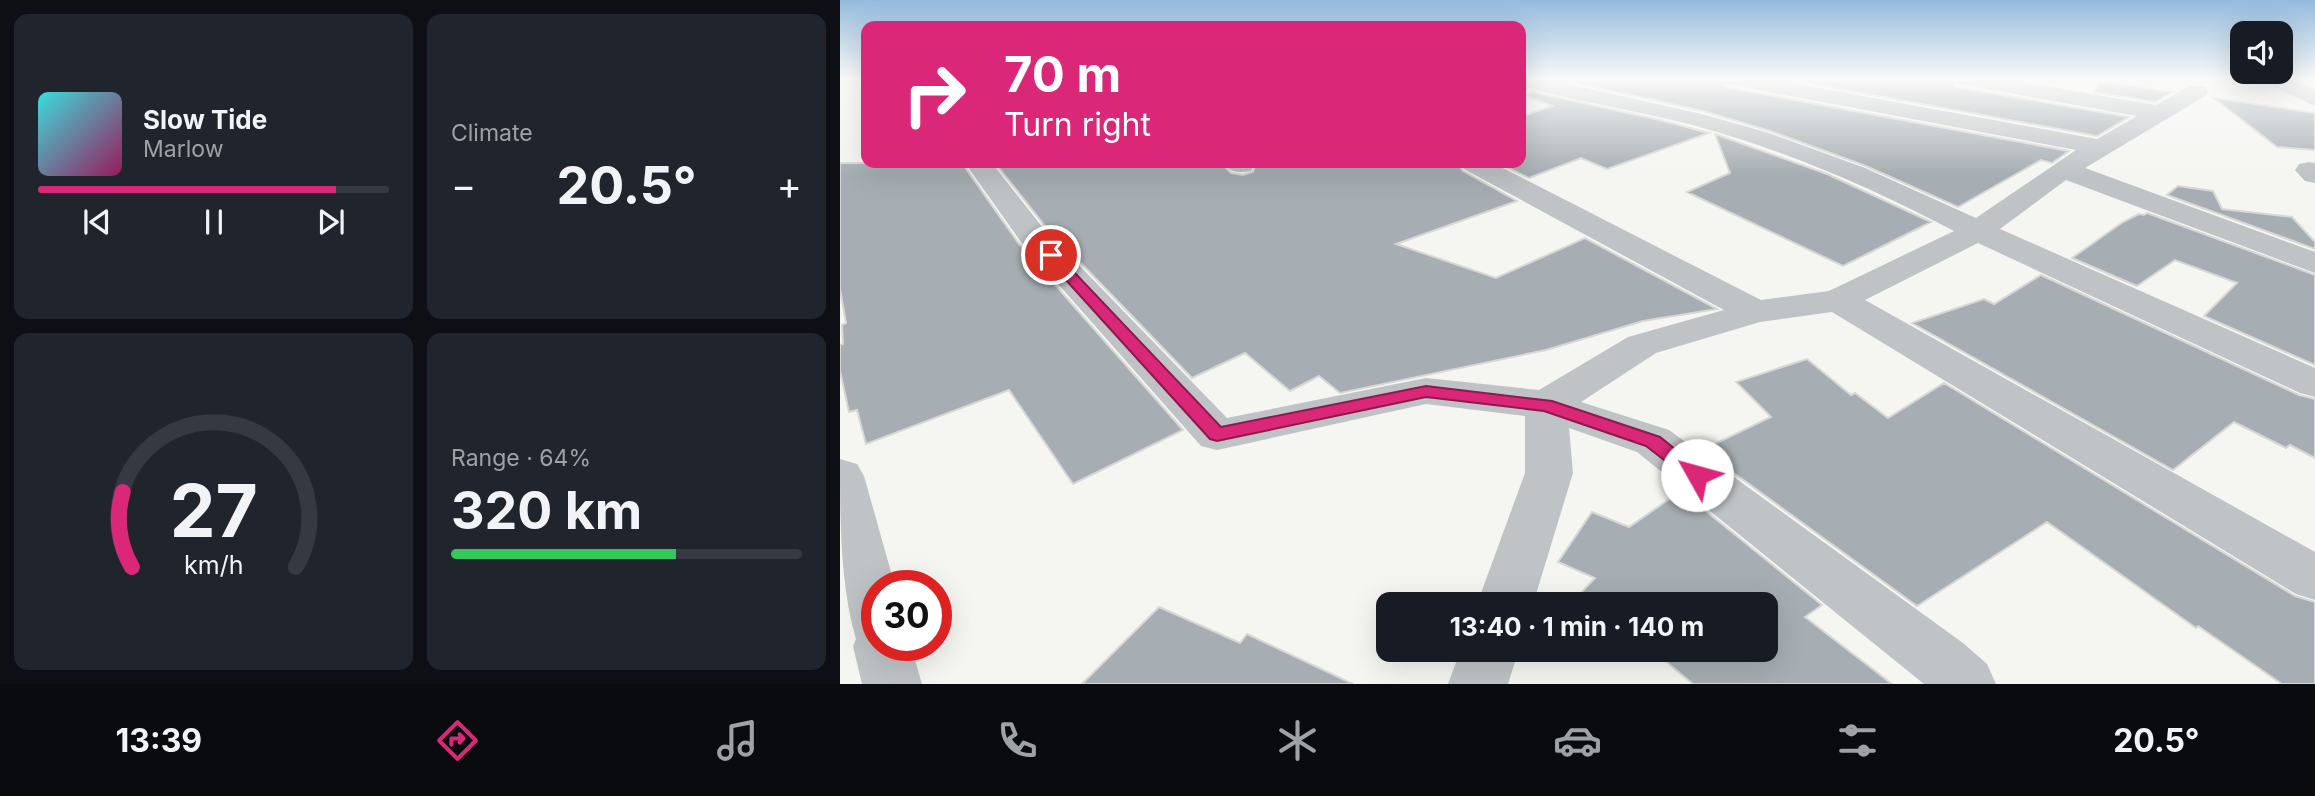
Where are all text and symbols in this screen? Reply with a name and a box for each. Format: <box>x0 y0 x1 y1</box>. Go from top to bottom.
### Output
map controls <box>2230 21 2293 84</box>
button: sound <box>2230 21 2293 84</box>
text: 70 m <box>1004 45 1121 104</box>
icon: right <box>889 49 980 140</box>
text: Slow Tide <box>143 104 267 135</box>
text: Turn right <box>1004 105 1151 144</box>
text: Climate <box>451 119 533 147</box>
text: Marlow <box>143 135 223 163</box>
text: 20.5° <box>556 154 697 217</box>
text: − <box>451 162 476 208</box>
text: + <box>777 162 802 208</box>
icon: previous <box>78 203 116 241</box>
icon: pause <box>195 203 233 241</box>
icon: next <box>312 203 350 241</box>
pin <box>1021 225 1081 285</box>
icon: arrive <box>1032 236 1070 274</box>
position arrow <box>1660 438 1734 512</box>
text: Range · 64% <box>451 444 591 472</box>
text: 27 <box>169 467 258 556</box>
text: 320 km <box>451 479 642 542</box>
text: km/h <box>184 550 243 580</box>
speed limit sign: 30 <box>861 570 952 661</box>
text: 13:40 · 1 min · 140 m <box>1450 611 1704 642</box>
icon: directions <box>433 716 482 765</box>
icon: music <box>713 716 762 765</box>
icon: phone <box>993 716 1042 765</box>
icon: climate <box>1273 716 1322 765</box>
icon: car <box>1553 716 1602 765</box>
icon: filters <box>1833 716 1882 765</box>
text: 13:39 <box>116 721 202 760</box>
text: 20.5° <box>2113 721 2199 760</box>

